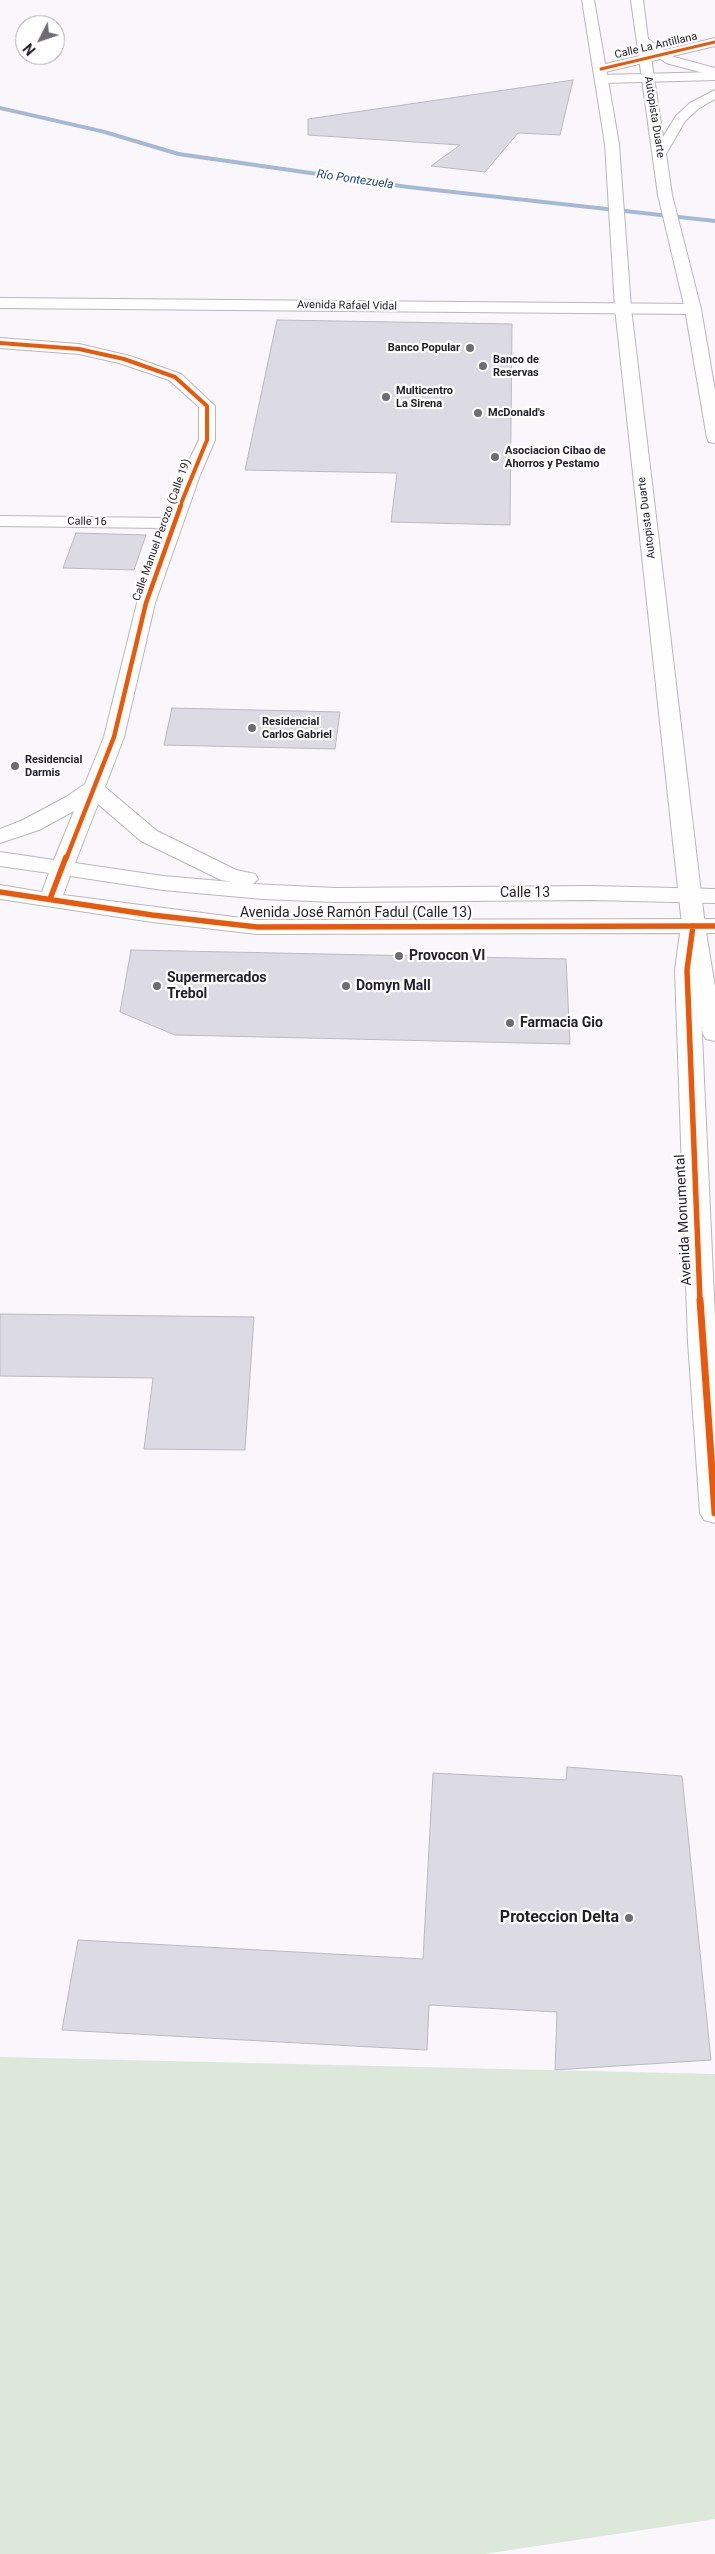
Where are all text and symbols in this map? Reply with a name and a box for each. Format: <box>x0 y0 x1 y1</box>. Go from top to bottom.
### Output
north arrow <box>15 15 65 65</box>
street label: Calle La Antillana <box>613 30 699 62</box>
text: N <box>20 40 39 58</box>
street label: Autopista Duarte <box>641 75 667 159</box>
water label: Río Pontezuela <box>316 167 394 193</box>
street label: Avenida Rafael Vidal <box>297 299 397 313</box>
place label: Banco Popular <box>388 341 460 355</box>
marker: Banco Popular <box>464 342 476 354</box>
place label: Banco de Reservas <box>493 353 539 379</box>
marker: Banco de Reservas <box>477 360 489 372</box>
place label: Multicentro La Sirena <box>396 384 453 410</box>
marker: Multicentro La Sirena <box>380 391 392 403</box>
place label: McDonald's <box>488 406 545 420</box>
marker: McDonald's <box>472 407 484 419</box>
place label: Asociacion Cibao de Ahorros y Pestamo <box>505 444 606 470</box>
marker: Asociacion Cibao de Ahorros y Pestamo <box>489 451 501 463</box>
street label: Calle Manuel Perozo (Calle 19) <box>130 457 194 603</box>
street label: Autopista Duarte <box>635 476 659 560</box>
street label: Calle 16 <box>67 515 107 529</box>
place label: Residencial Carlos Gabriel <box>262 715 332 741</box>
marker: Residencial Carlos Gabriel <box>246 722 258 734</box>
place label: Residencial Darmis <box>25 753 82 779</box>
marker: Residencial Darmis <box>9 760 21 772</box>
street label: Calle 13 <box>500 885 550 901</box>
street label: Avenida José Ramón Fadul (Calle 13) <box>240 905 472 921</box>
place label: Provocon VI <box>409 948 485 964</box>
marker: Provocon VI <box>393 950 405 962</box>
place label: Supermercados Trebol <box>167 970 266 1002</box>
place label: Domyn Mall <box>356 978 431 994</box>
marker: Supermercados Trebol <box>151 980 163 992</box>
marker: Domyn Mall <box>340 980 352 992</box>
place label: Farmacia Gio <box>520 1015 603 1031</box>
marker: Farmacia Gio <box>504 1017 516 1029</box>
street label: Avenida Monumental <box>672 1154 696 1286</box>
place label: Proteccion Delta <box>500 1908 619 1928</box>
marker: Proteccion Delta <box>623 1912 635 1924</box>

